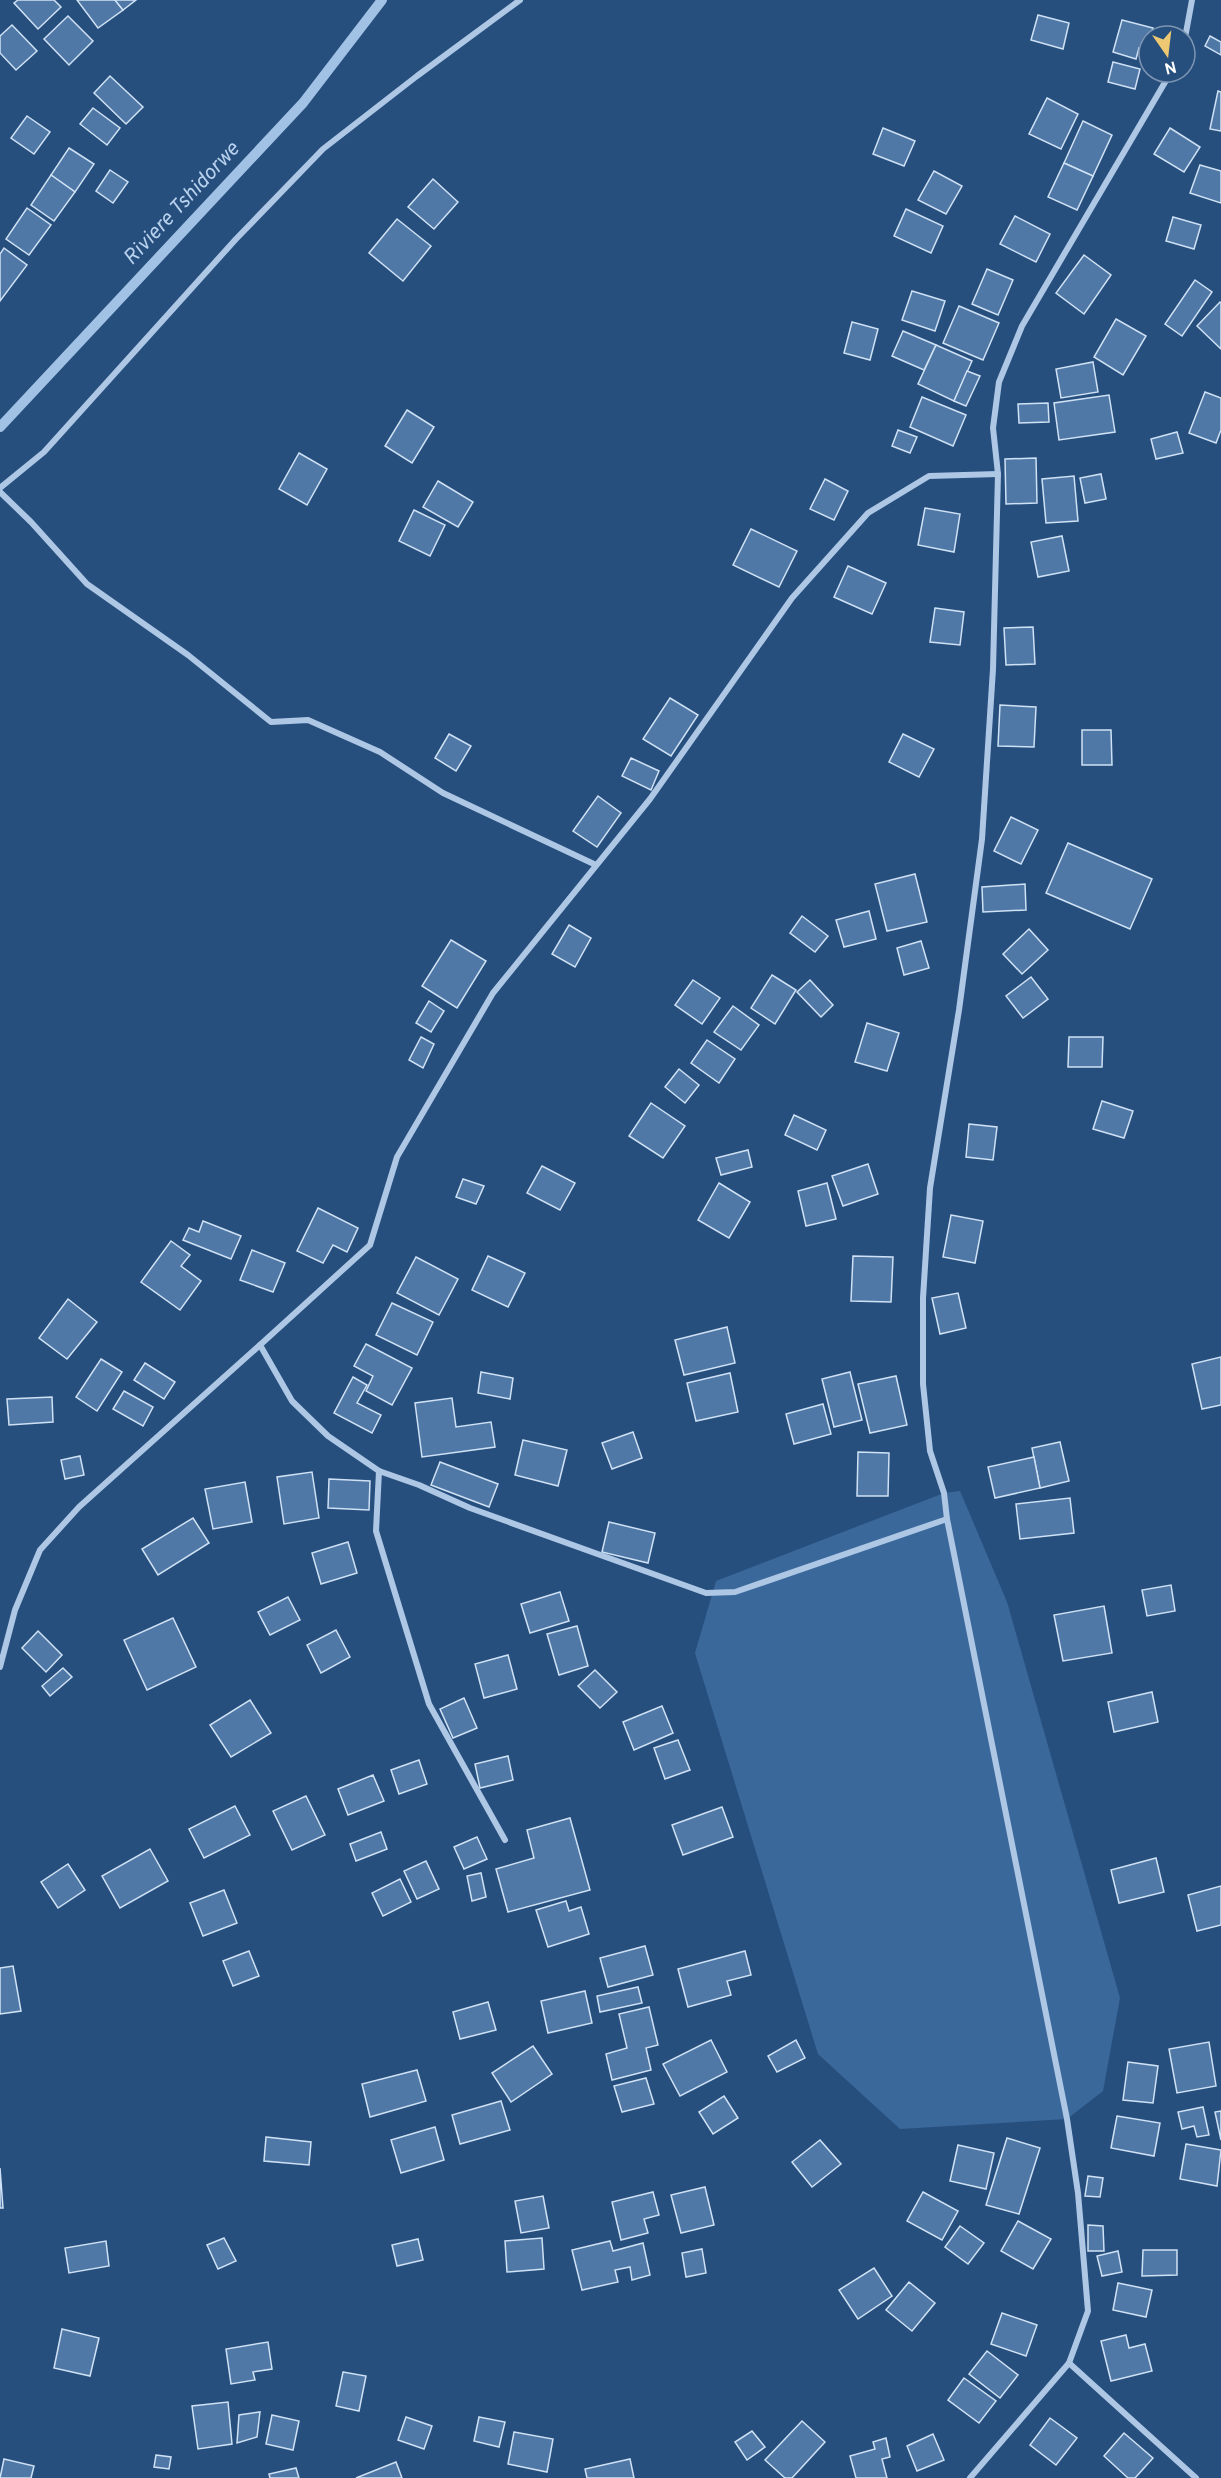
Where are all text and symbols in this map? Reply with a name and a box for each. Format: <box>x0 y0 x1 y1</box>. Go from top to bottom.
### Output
north arrow <box>1137 24 1197 84</box>
text: N <box>1162 56 1178 78</box>
water label: Riviere Tshidorwe <box>118 136 247 271</box>

